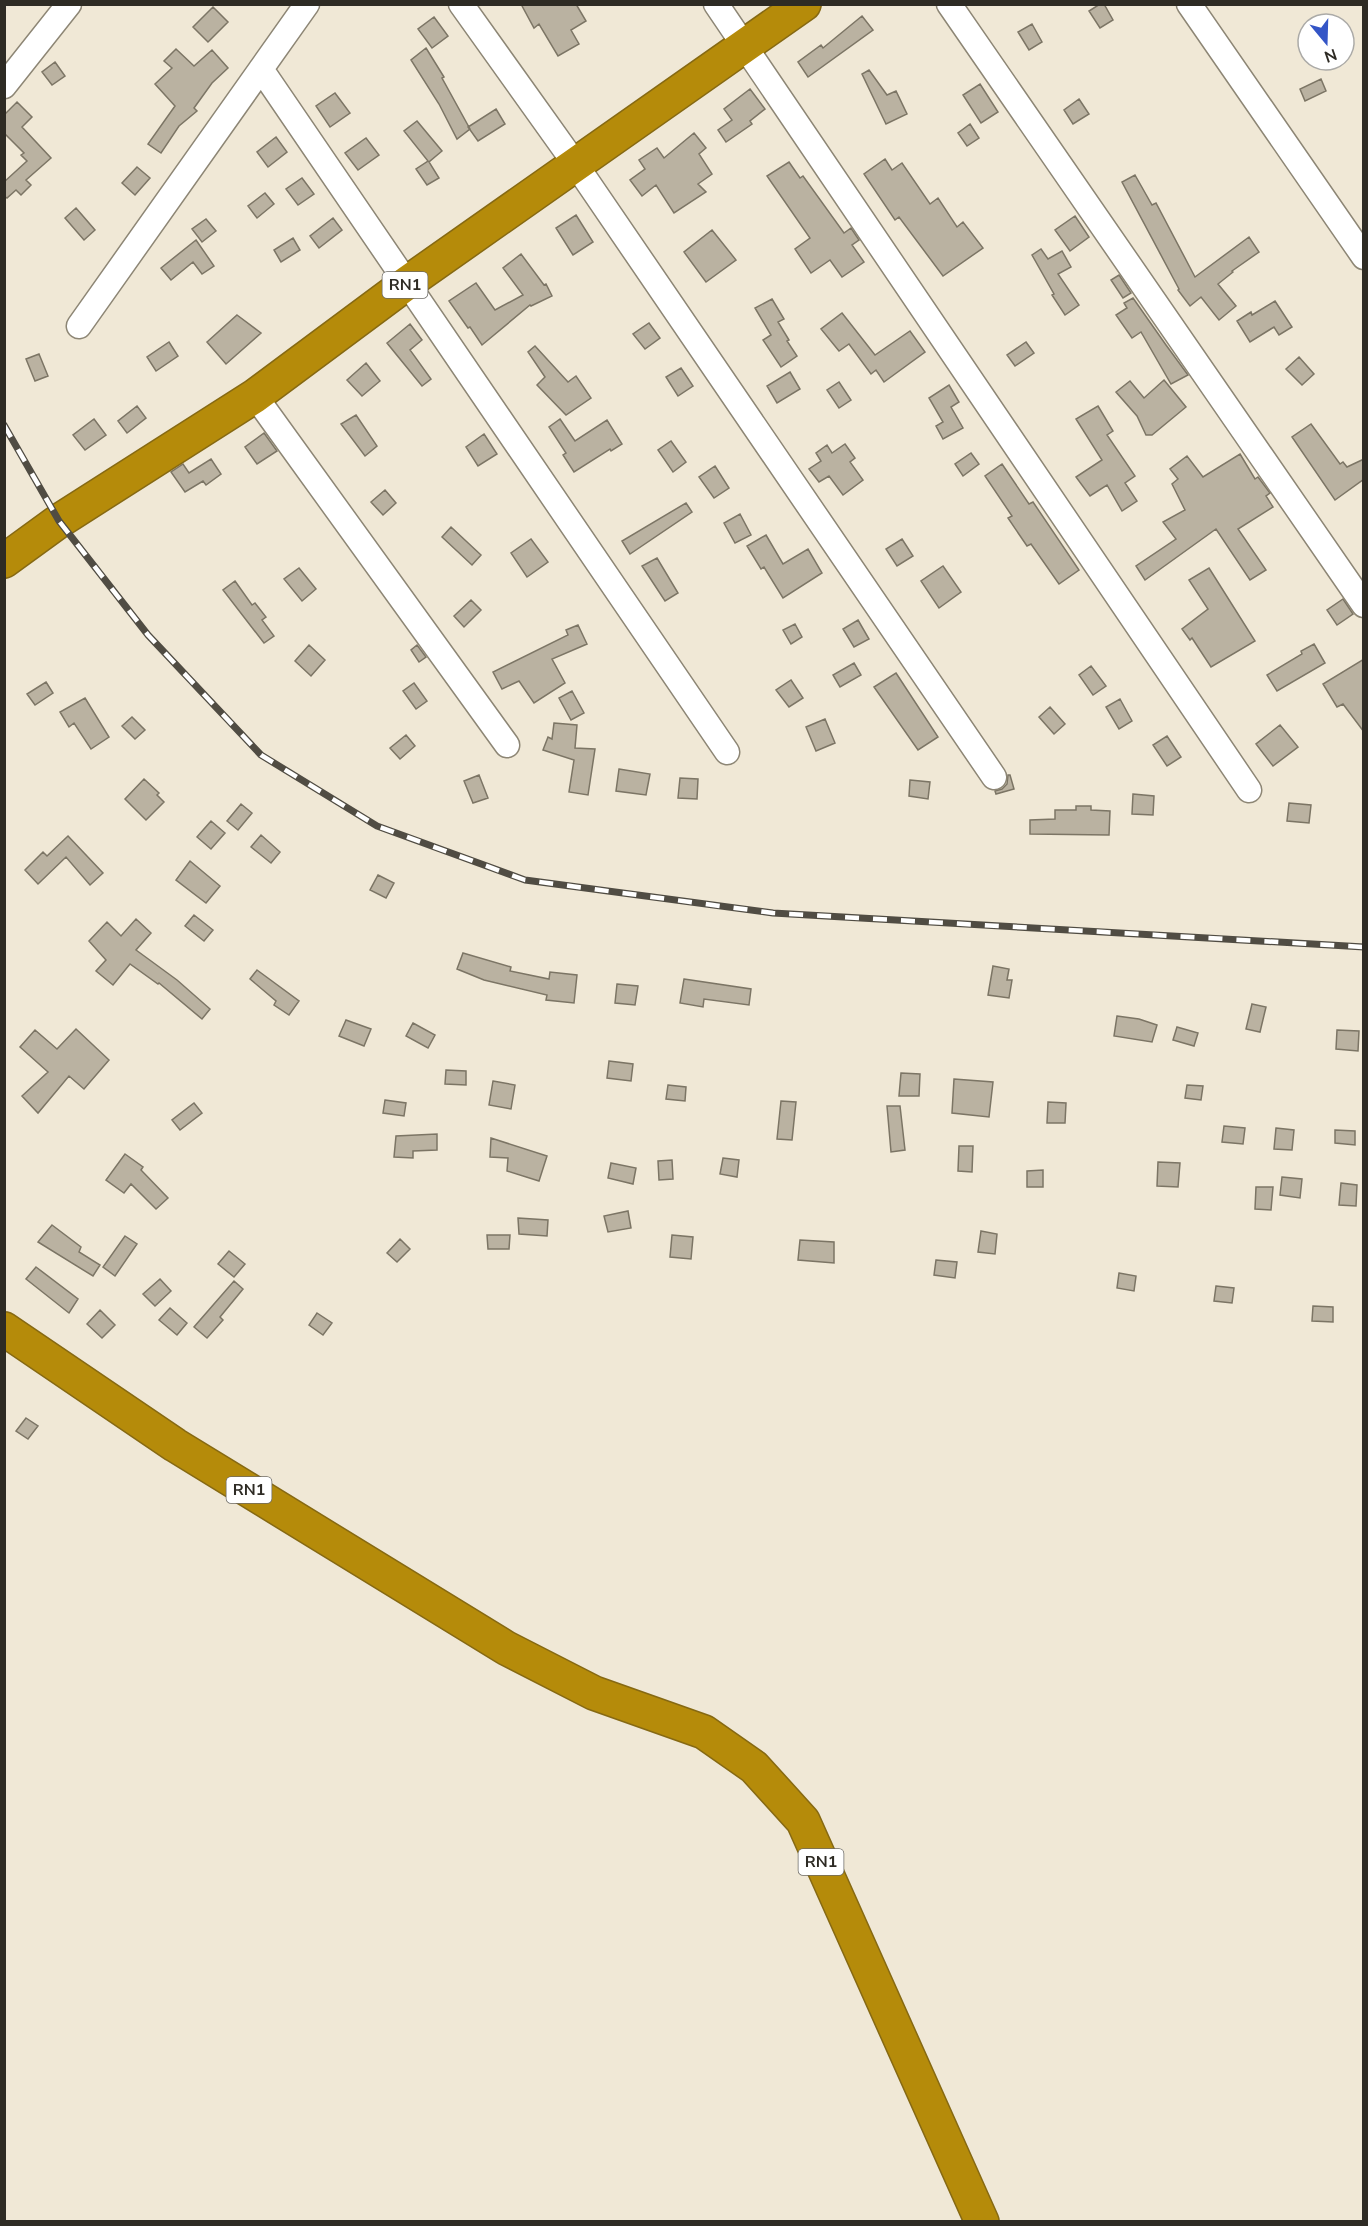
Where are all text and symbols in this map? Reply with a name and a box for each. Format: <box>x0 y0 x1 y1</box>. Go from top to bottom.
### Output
north arrow <box>1296 12 1356 72</box>
text: N <box>1321 43 1340 68</box>
road number: RN1 <box>382 272 428 298</box>
road number: RN1 <box>226 1477 272 1503</box>
road number: RN1 <box>798 1849 844 1875</box>

